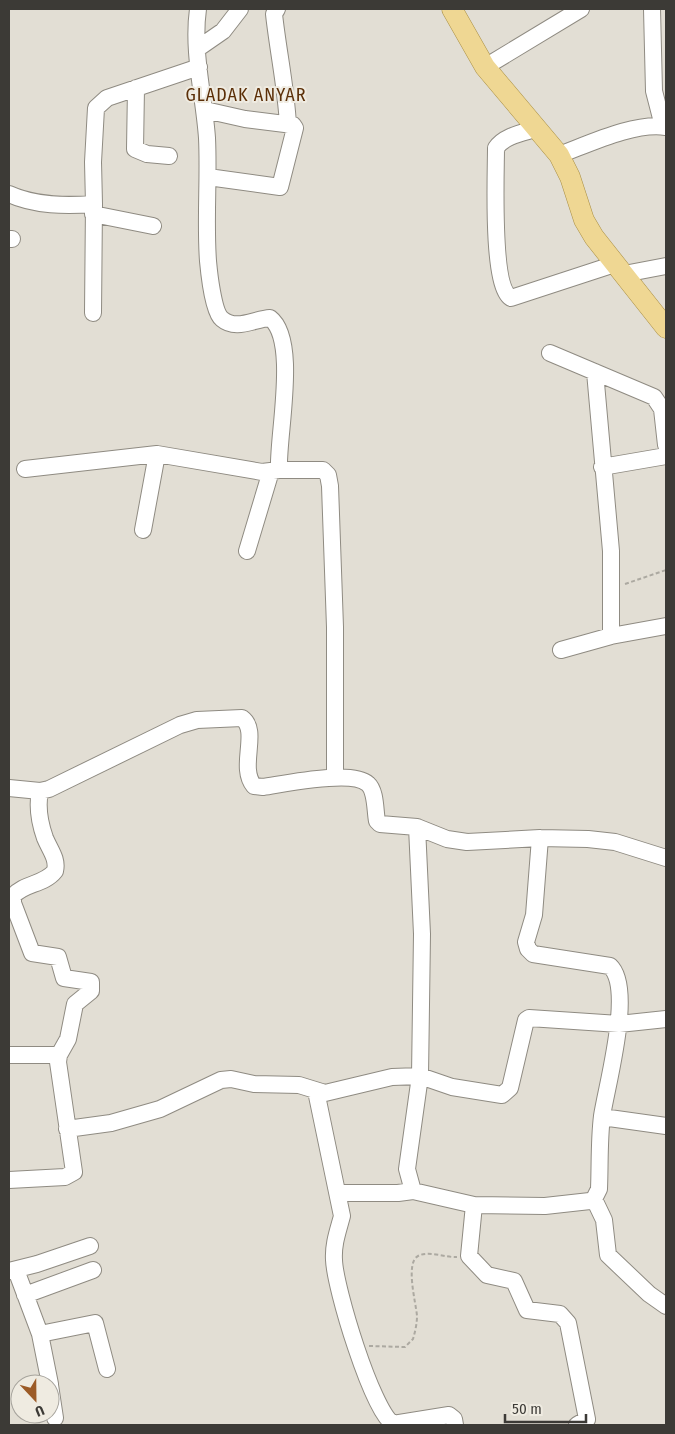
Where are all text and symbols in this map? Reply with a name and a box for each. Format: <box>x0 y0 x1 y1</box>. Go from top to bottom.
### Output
district label: GLADAK ANYAR <box>185 84 307 106</box>
north arrow <box>10 1374 60 1424</box>
scale bar <box>505 1392 586 1424</box>
text: 50 m <box>512 1400 542 1418</box>
text: U <box>33 1401 47 1420</box>

